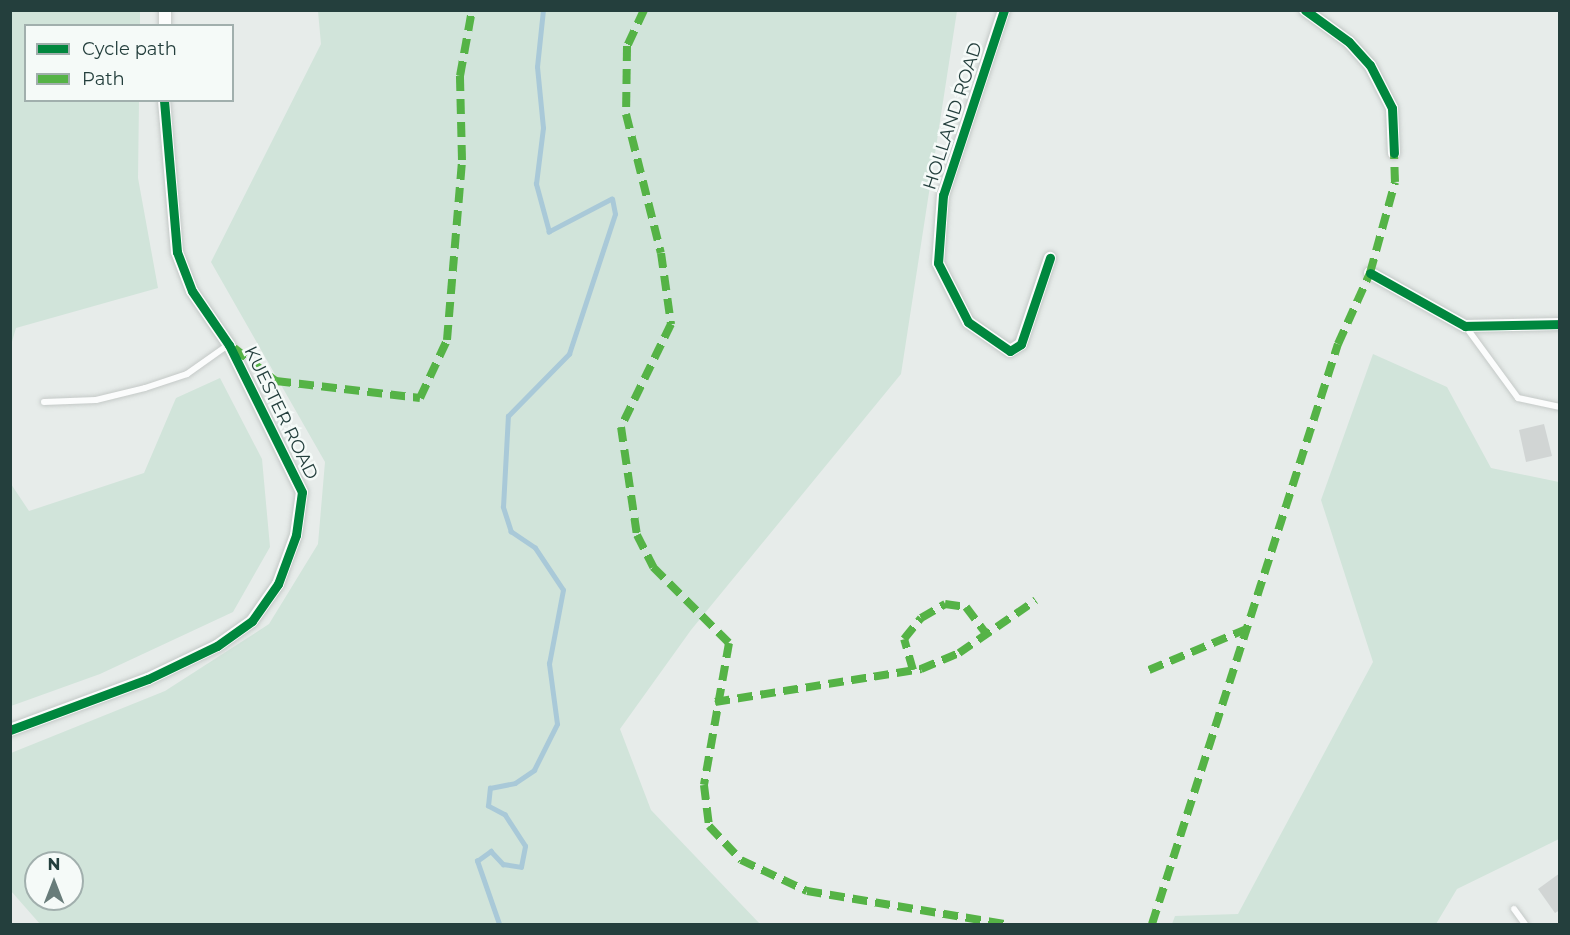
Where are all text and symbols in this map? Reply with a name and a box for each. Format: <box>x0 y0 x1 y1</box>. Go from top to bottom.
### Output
legend <box>24 24 234 102</box>
text: Cycle path <box>82 38 177 60</box>
street label: HOLLAND ROAD <box>919 40 987 192</box>
text: Path <box>82 68 125 90</box>
street label: KUESTER ROAD <box>239 343 323 483</box>
north arrow <box>24 851 84 911</box>
text: N <box>48 855 60 874</box>

